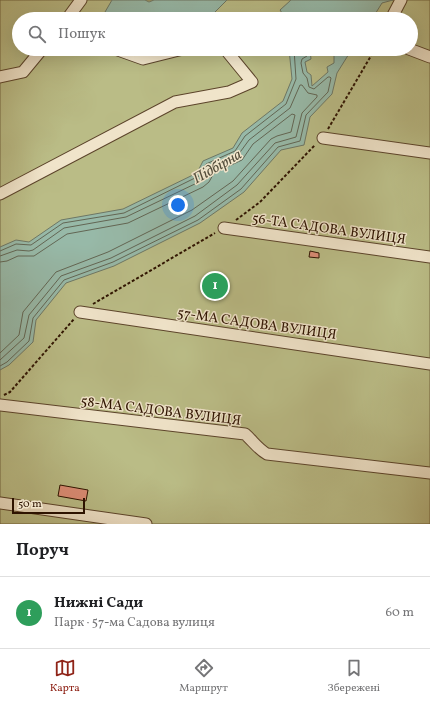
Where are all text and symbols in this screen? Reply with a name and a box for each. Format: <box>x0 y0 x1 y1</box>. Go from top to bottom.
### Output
search box <box>12 12 418 56</box>
icon: search <box>26 23 48 45</box>
text: Пошук <box>58 24 106 45</box>
water label: Підбірна <box>189 145 246 190</box>
your location <box>168 195 188 215</box>
street label: 56-ТА САДОВА ВУЛИЦЯ <box>251 209 407 250</box>
pin: 1 <box>202 271 228 301</box>
street label: 57-МА САДОВА ВУЛИЦЯ <box>176 304 338 345</box>
street label: 58-МА САДОВА ВУЛИЦЯ <box>80 392 242 431</box>
scale bar <box>12 496 85 515</box>
text: 50 m <box>18 497 42 512</box>
text: Поруч <box>16 539 69 562</box>
text: Нижні Сади <box>54 593 143 614</box>
text: 1 <box>26 604 32 622</box>
text: 60 m <box>386 604 414 622</box>
text: Парк · 57-ма Садова вулиця <box>54 614 215 632</box>
tab: Карта <box>50 657 80 696</box>
tab: Маршрут <box>179 657 228 696</box>
tab: Збережені <box>328 657 380 696</box>

